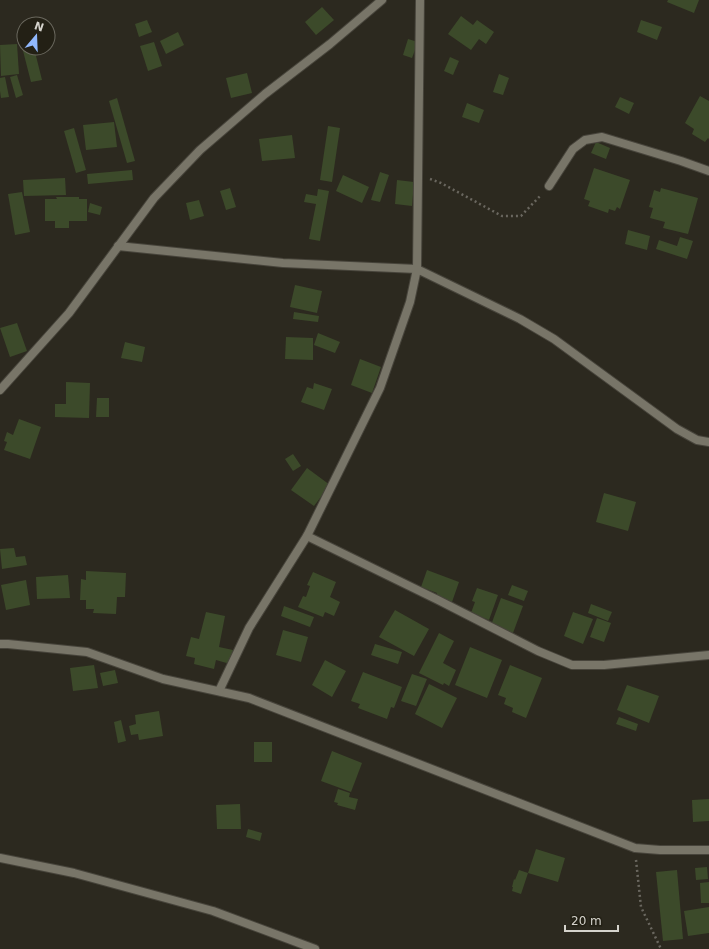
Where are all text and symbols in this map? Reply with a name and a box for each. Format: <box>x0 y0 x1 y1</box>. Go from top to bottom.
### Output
north arrow <box>16 16 56 56</box>
text: N <box>33 19 46 35</box>
scale bar <box>565 907 618 933</box>
text: 20 m <box>571 914 602 928</box>

